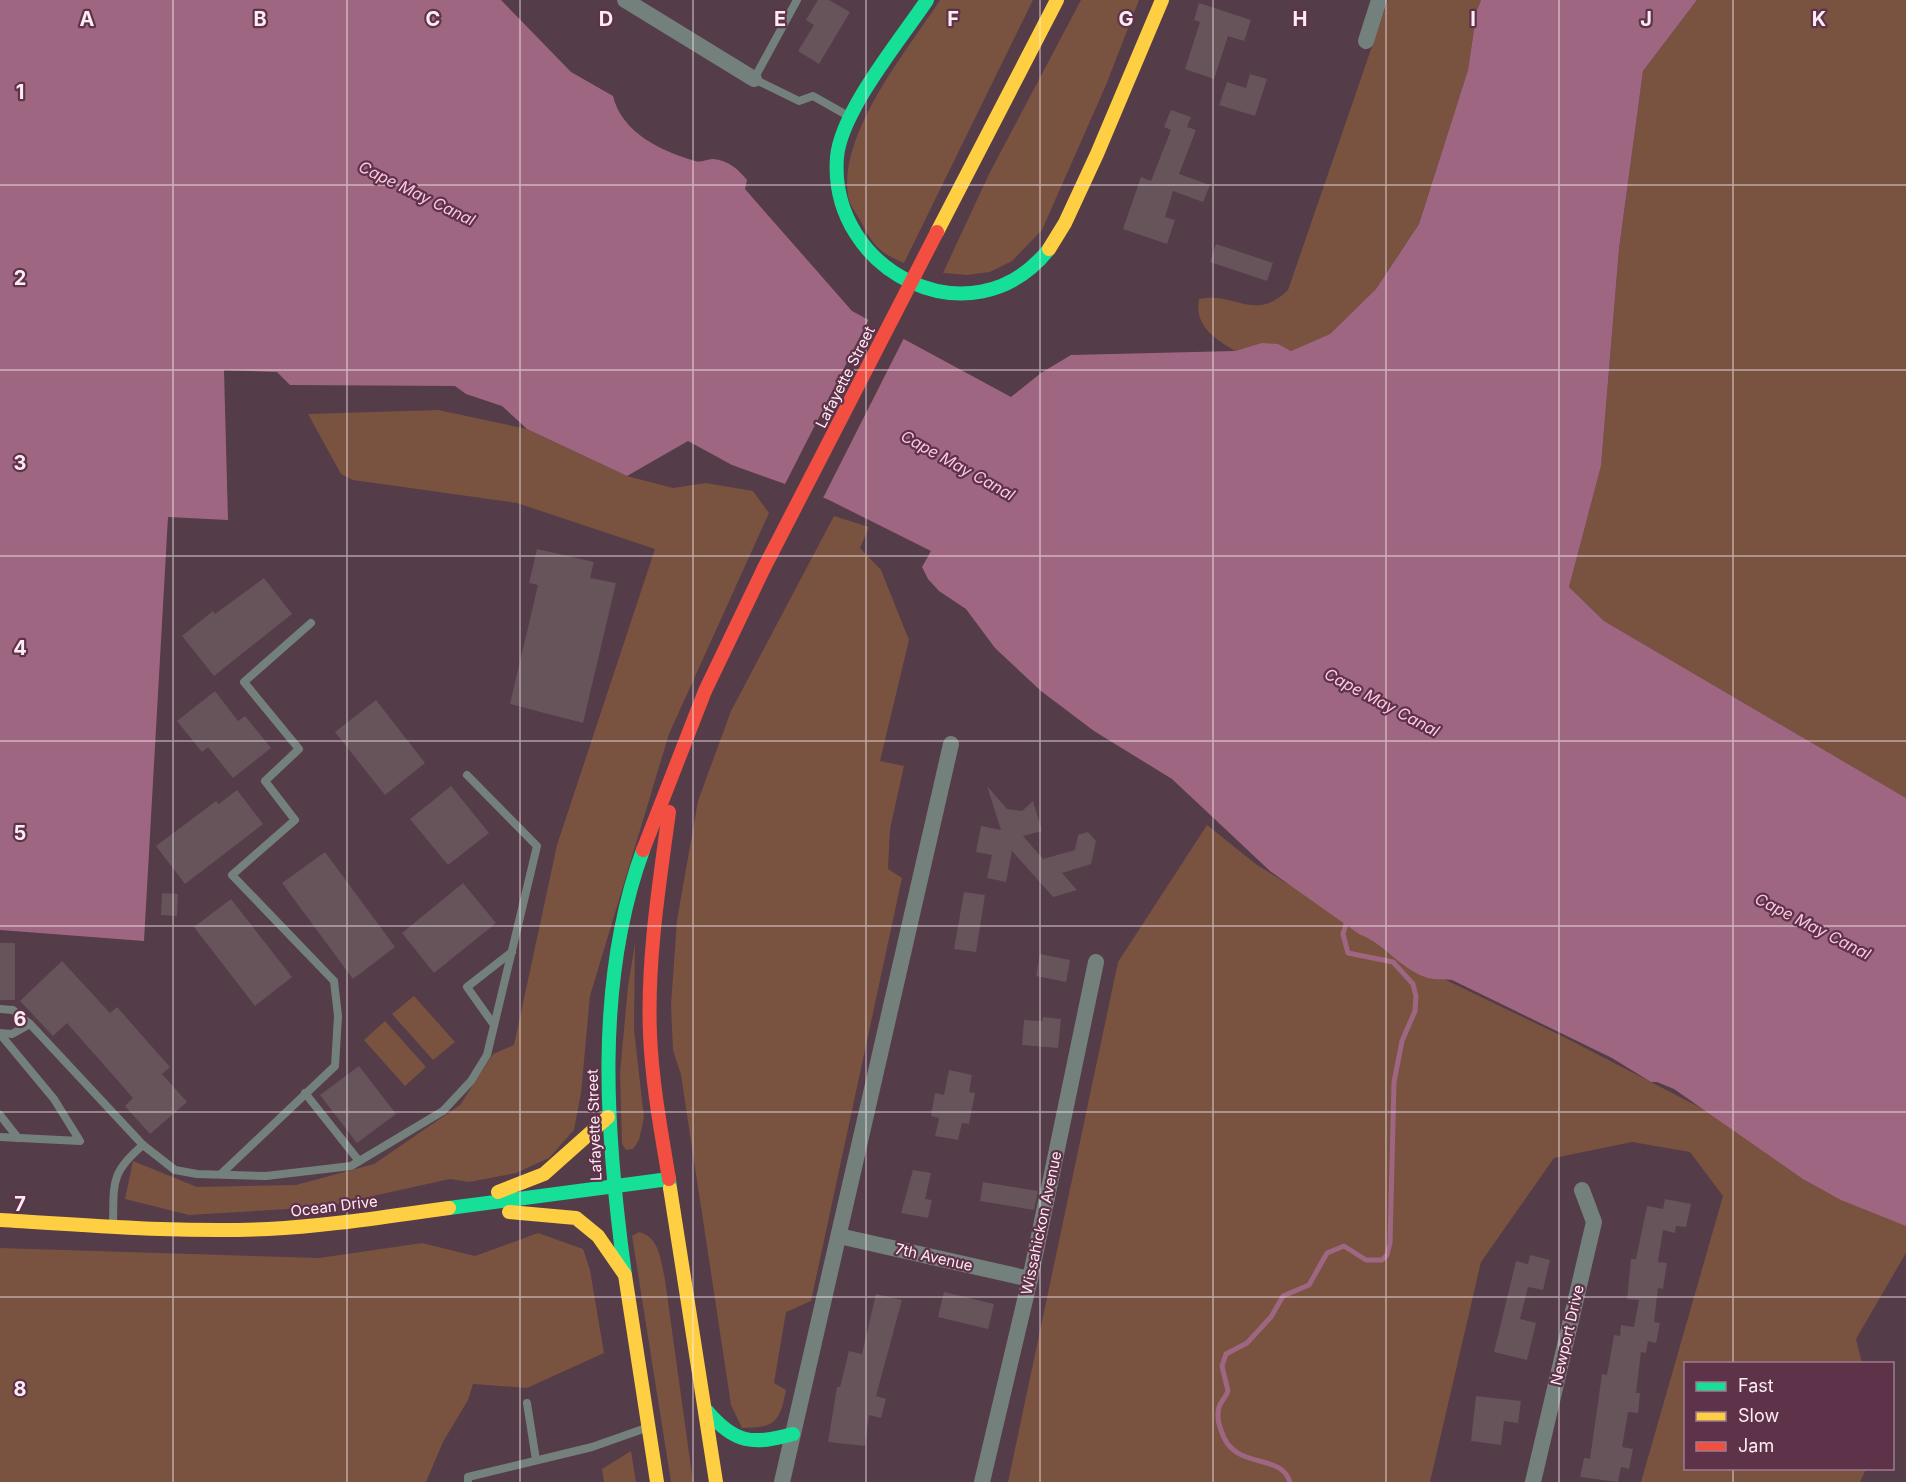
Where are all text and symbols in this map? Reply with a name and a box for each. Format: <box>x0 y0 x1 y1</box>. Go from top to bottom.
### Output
text: A <box>80 7 95 31</box>
text: B <box>253 7 267 31</box>
text: C <box>426 7 440 31</box>
text: D <box>599 7 613 31</box>
text: E <box>774 7 786 31</box>
text: F <box>947 7 959 31</box>
text: G <box>1118 7 1134 31</box>
text: H <box>1293 7 1307 31</box>
text: I <box>1470 7 1476 31</box>
text: J <box>1640 7 1652 31</box>
text: K <box>1812 7 1826 31</box>
text: 1 <box>16 80 24 104</box>
water label: Cape May Canal <box>355 156 479 230</box>
text: 2 <box>14 266 26 290</box>
street label: Lafayette Street <box>811 323 879 431</box>
water label: Cape May Canal <box>898 425 1019 505</box>
text: 3 <box>14 451 26 475</box>
text: 4 <box>13 636 27 660</box>
water label: Cape May Canal <box>1321 663 1443 741</box>
text: 5 <box>14 821 26 845</box>
water label: Cape May Canal <box>1752 888 1874 964</box>
text: 6 <box>14 1007 27 1031</box>
street label: Lafayette Street <box>583 1069 605 1181</box>
street label: Wissahickon Avenue <box>1016 1149 1066 1297</box>
street label: Ocean Drive <box>289 1191 379 1221</box>
text: 7 <box>14 1192 26 1216</box>
street label: 7th Avenue <box>893 1239 975 1275</box>
street label: Newport Drive <box>1546 1283 1588 1387</box>
legend <box>1684 1362 1894 1470</box>
text: Fast <box>1738 1375 1774 1396</box>
text: 8 <box>13 1377 27 1401</box>
text: Slow <box>1738 1405 1779 1426</box>
text: Jam <box>1738 1435 1774 1456</box>

